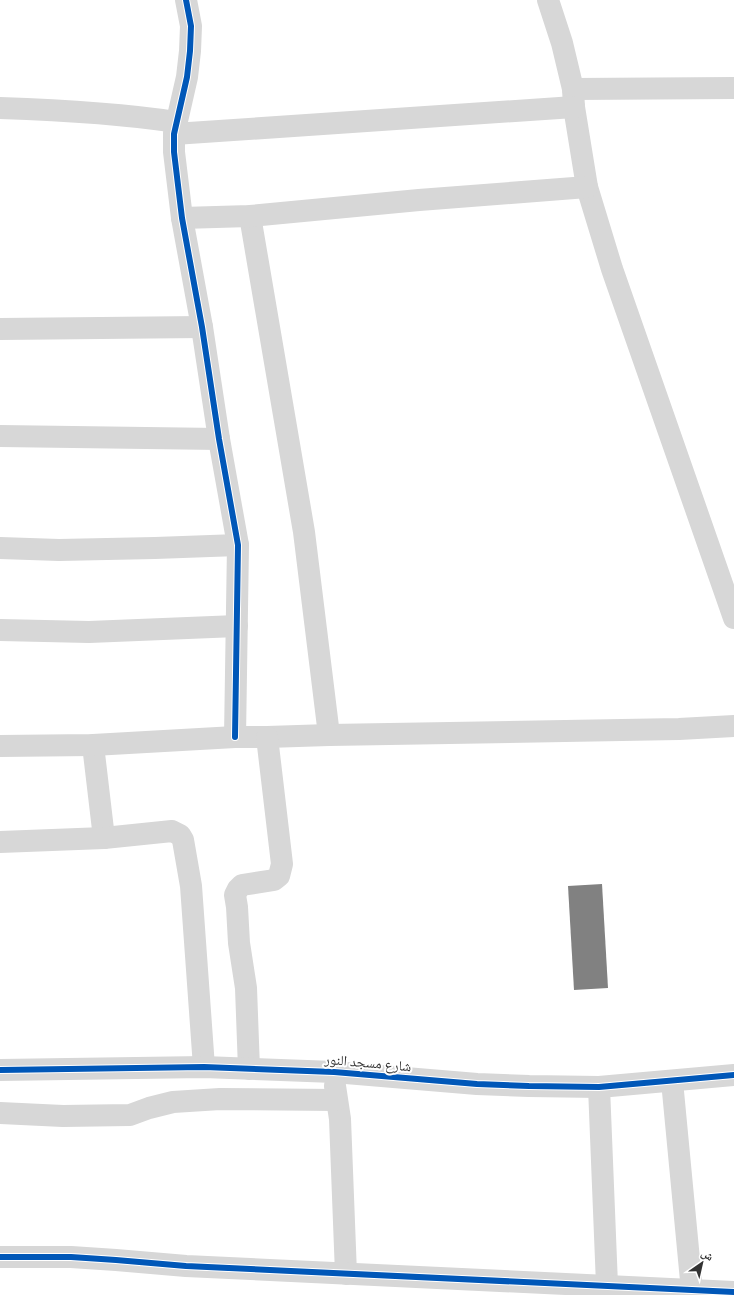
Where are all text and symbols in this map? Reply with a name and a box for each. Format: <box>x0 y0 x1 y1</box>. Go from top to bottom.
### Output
street label: شارع مسجد النور <box>323 1051 412 1076</box>
north arrow <box>682 1243 722 1283</box>
text: ش <box>698 1246 716 1265</box>

